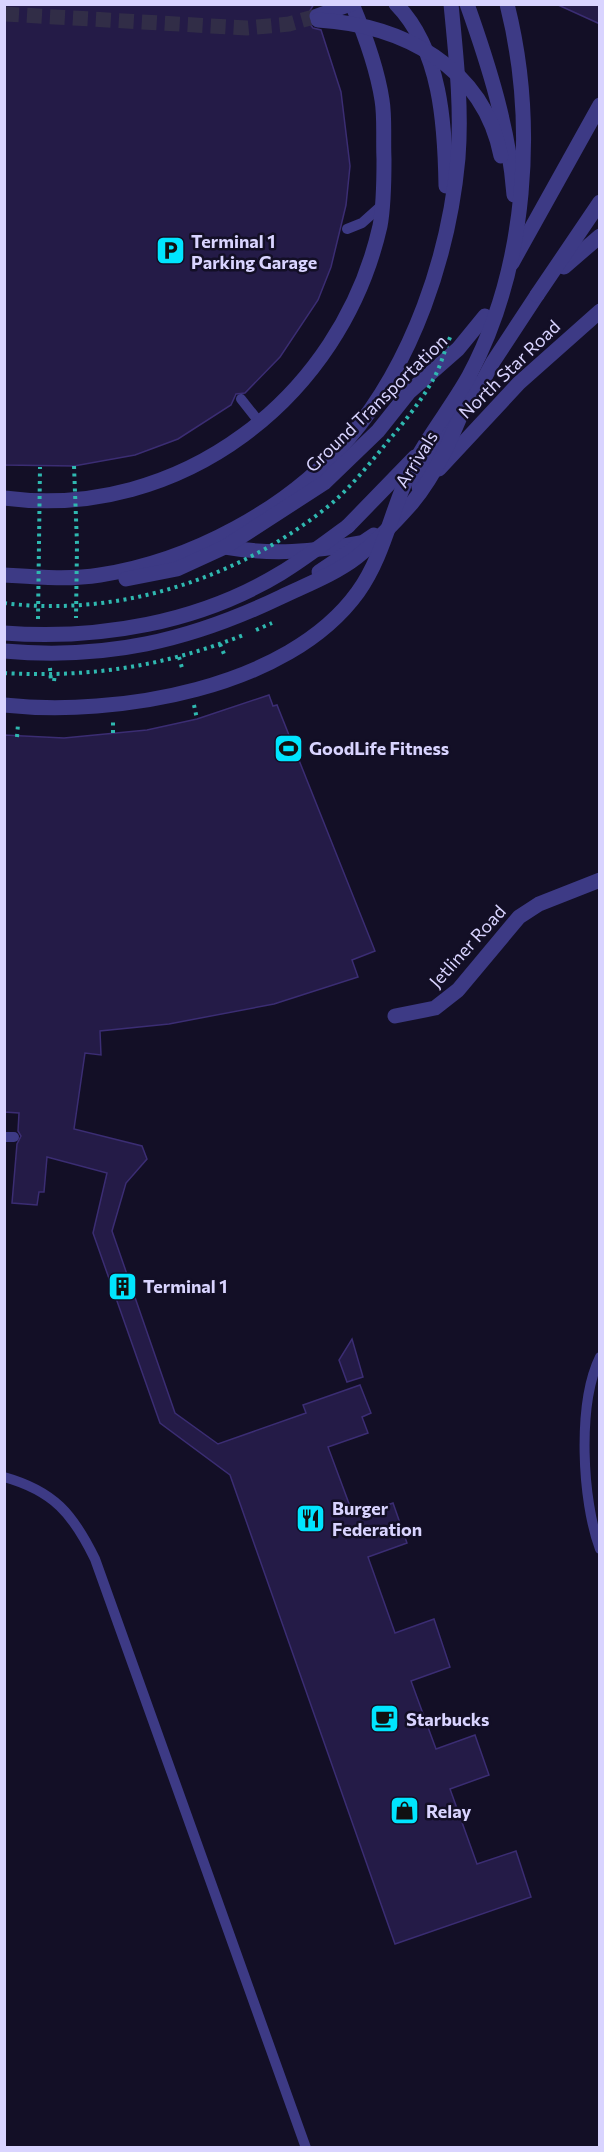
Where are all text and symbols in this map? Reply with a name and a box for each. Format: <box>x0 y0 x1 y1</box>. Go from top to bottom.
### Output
place label: Terminal 1 Parking Garage <box>191 230 317 273</box>
parking icon: Terminal 1 Parking Garage <box>154 235 186 267</box>
street label: North Star Road <box>454 315 564 423</box>
street label: Ground Transportation <box>301 330 451 476</box>
street label: Arrivals <box>390 427 442 491</box>
sports icon: GoodLife Fitness <box>272 732 304 764</box>
place label: GoodLife Fitness <box>309 737 449 759</box>
street label: Jetliner Road <box>424 900 510 992</box>
building icon: Terminal 1 <box>106 1270 138 1302</box>
place label: Terminal 1 <box>143 1275 227 1297</box>
place label: Burger Federation <box>332 1497 422 1540</box>
restaurant icon: Burger Federation <box>295 1502 327 1534</box>
cafe icon: Starbucks <box>369 1703 401 1735</box>
place label: Starbucks <box>406 1708 490 1730</box>
shop icon: Relay <box>389 1795 421 1827</box>
place label: Relay <box>426 1800 471 1822</box>

